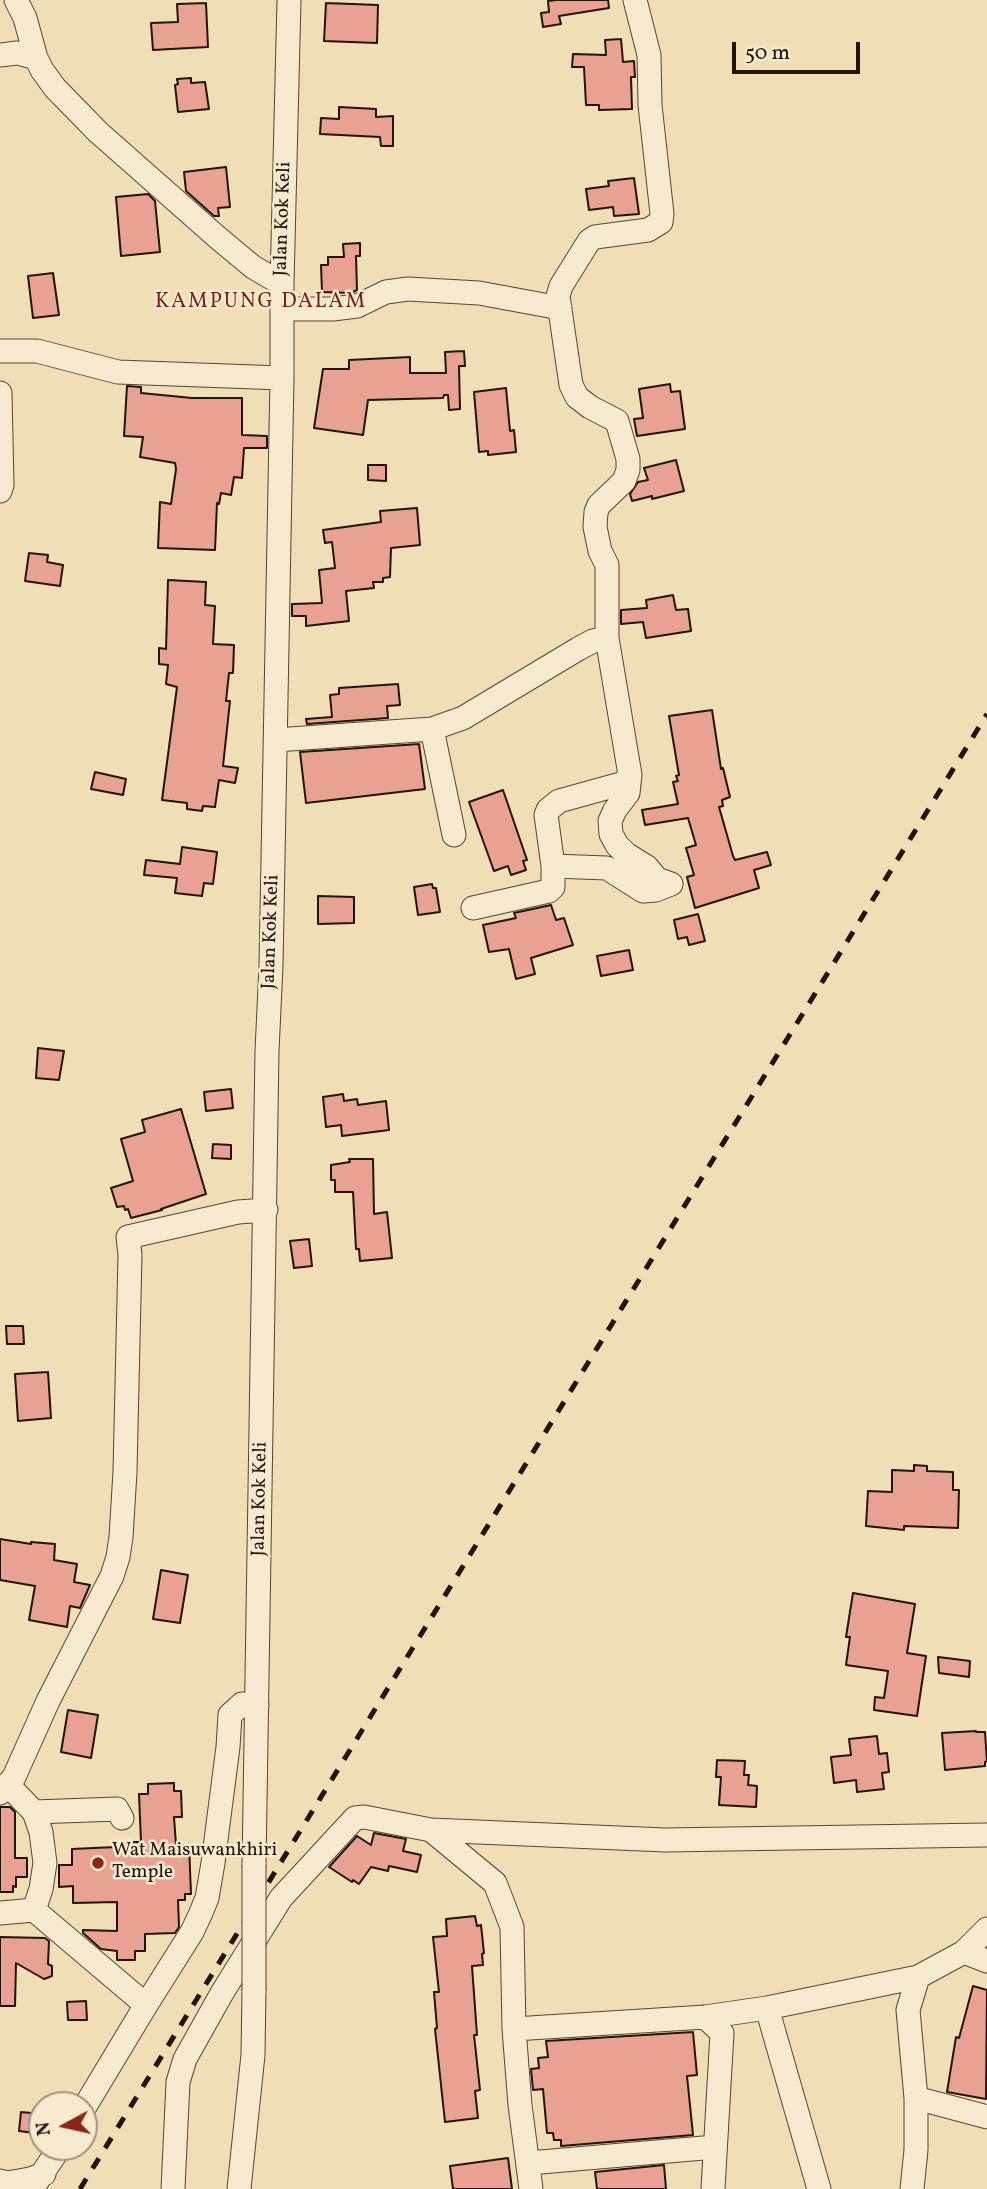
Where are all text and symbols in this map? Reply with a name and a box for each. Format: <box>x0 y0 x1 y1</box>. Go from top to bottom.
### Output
scale bar <box>735 28 863 72</box>
text: 50 m <box>745 39 790 68</box>
street label: Jalan Kok Keli <box>271 161 297 277</box>
district label: KAMPUNG DALAM <box>157 290 365 316</box>
street label: Jalan Kok Keli <box>259 874 285 990</box>
street label: Jalan Kok Keli <box>249 1441 273 1557</box>
place label: Wat Maisuwankhiri Temple <box>112 1841 277 1885</box>
marker: Wat Maisuwankhiri Temple <box>90 1855 106 1871</box>
north arrow <box>28 2091 98 2161</box>
text: N <box>30 2120 58 2137</box>

